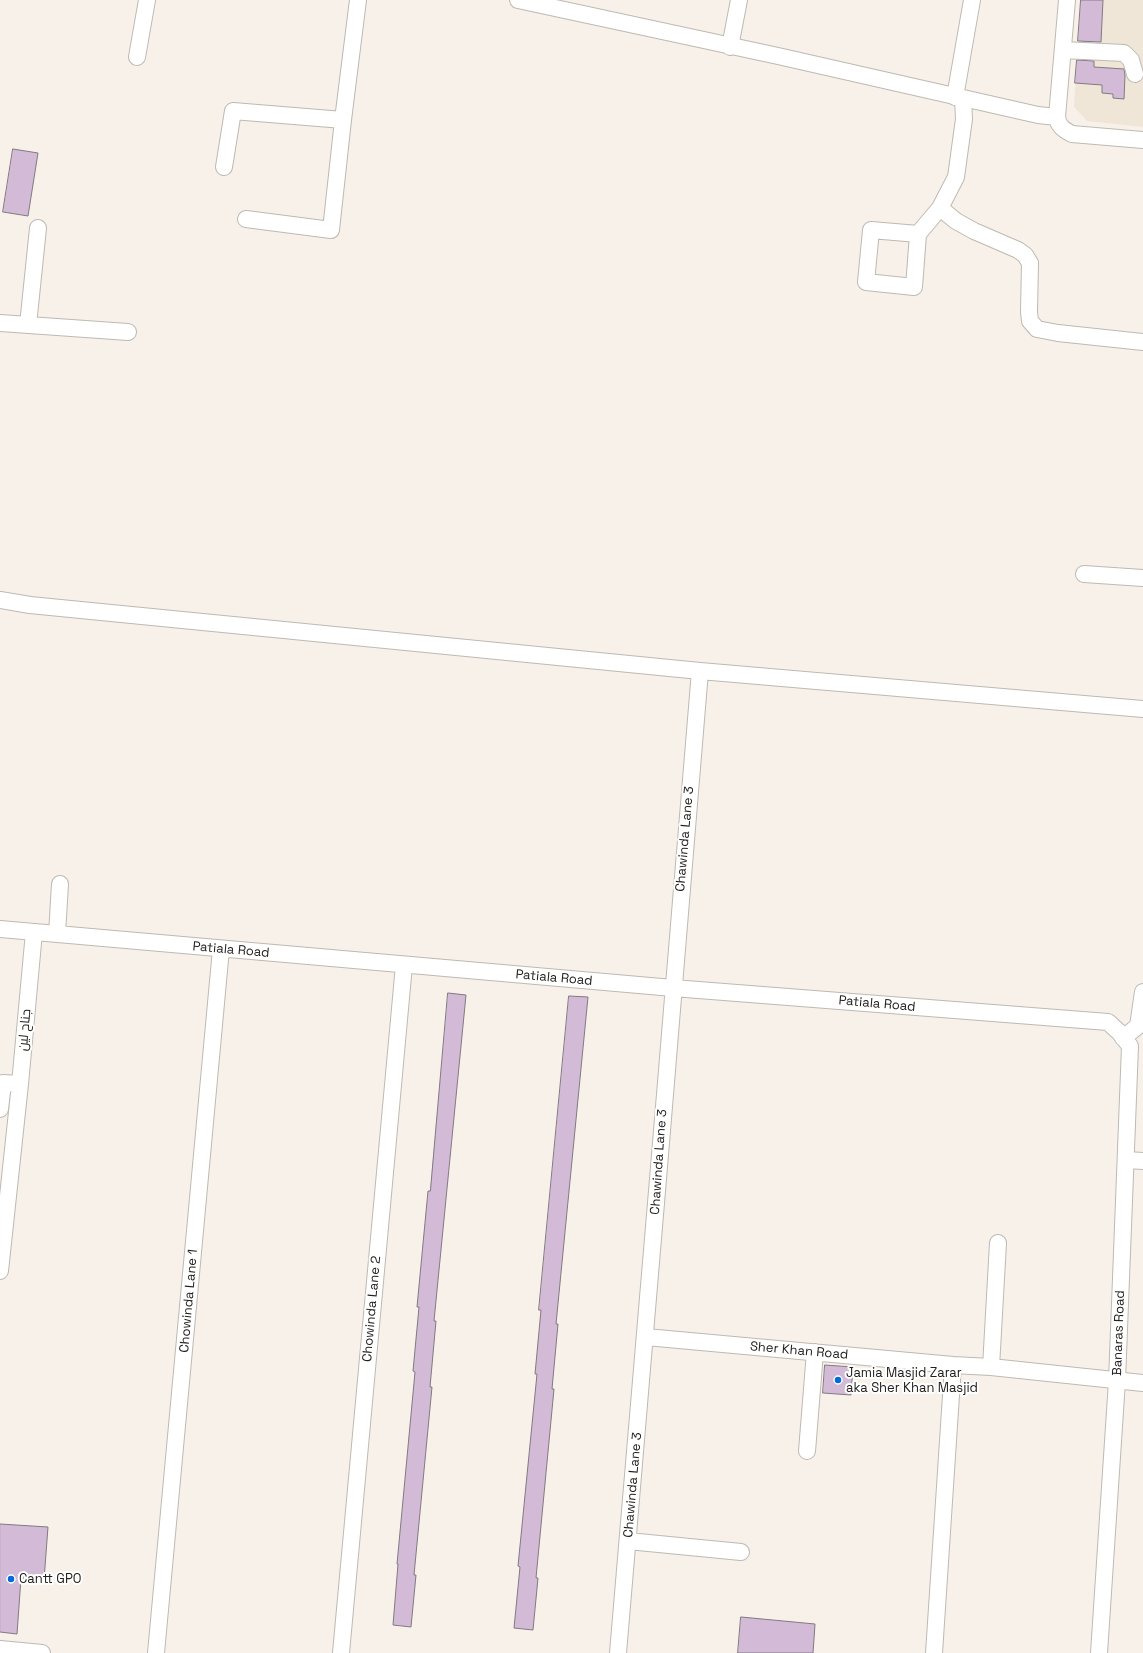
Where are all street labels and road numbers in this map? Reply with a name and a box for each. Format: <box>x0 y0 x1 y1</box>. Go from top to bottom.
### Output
street label: Chawinda Lane 3 <box>673 786 697 892</box>
street label: Patiala Road <box>192 939 270 961</box>
street label: Patiala Road <box>515 967 593 989</box>
street label: Patiala Road <box>838 993 916 1015</box>
street label: جناح لین <box>15 1008 35 1052</box>
street label: Chawinda Lane 3 <box>648 1109 670 1215</box>
street label: Chowinda Lane 1 <box>177 1249 201 1353</box>
street label: Chowinda Lane 2 <box>360 1255 384 1363</box>
street label: Banaras Road <box>1110 1290 1128 1376</box>
street label: Sher Khan Road <box>749 1339 849 1363</box>
street label: Chawinda Lane 3 <box>621 1432 645 1538</box>

